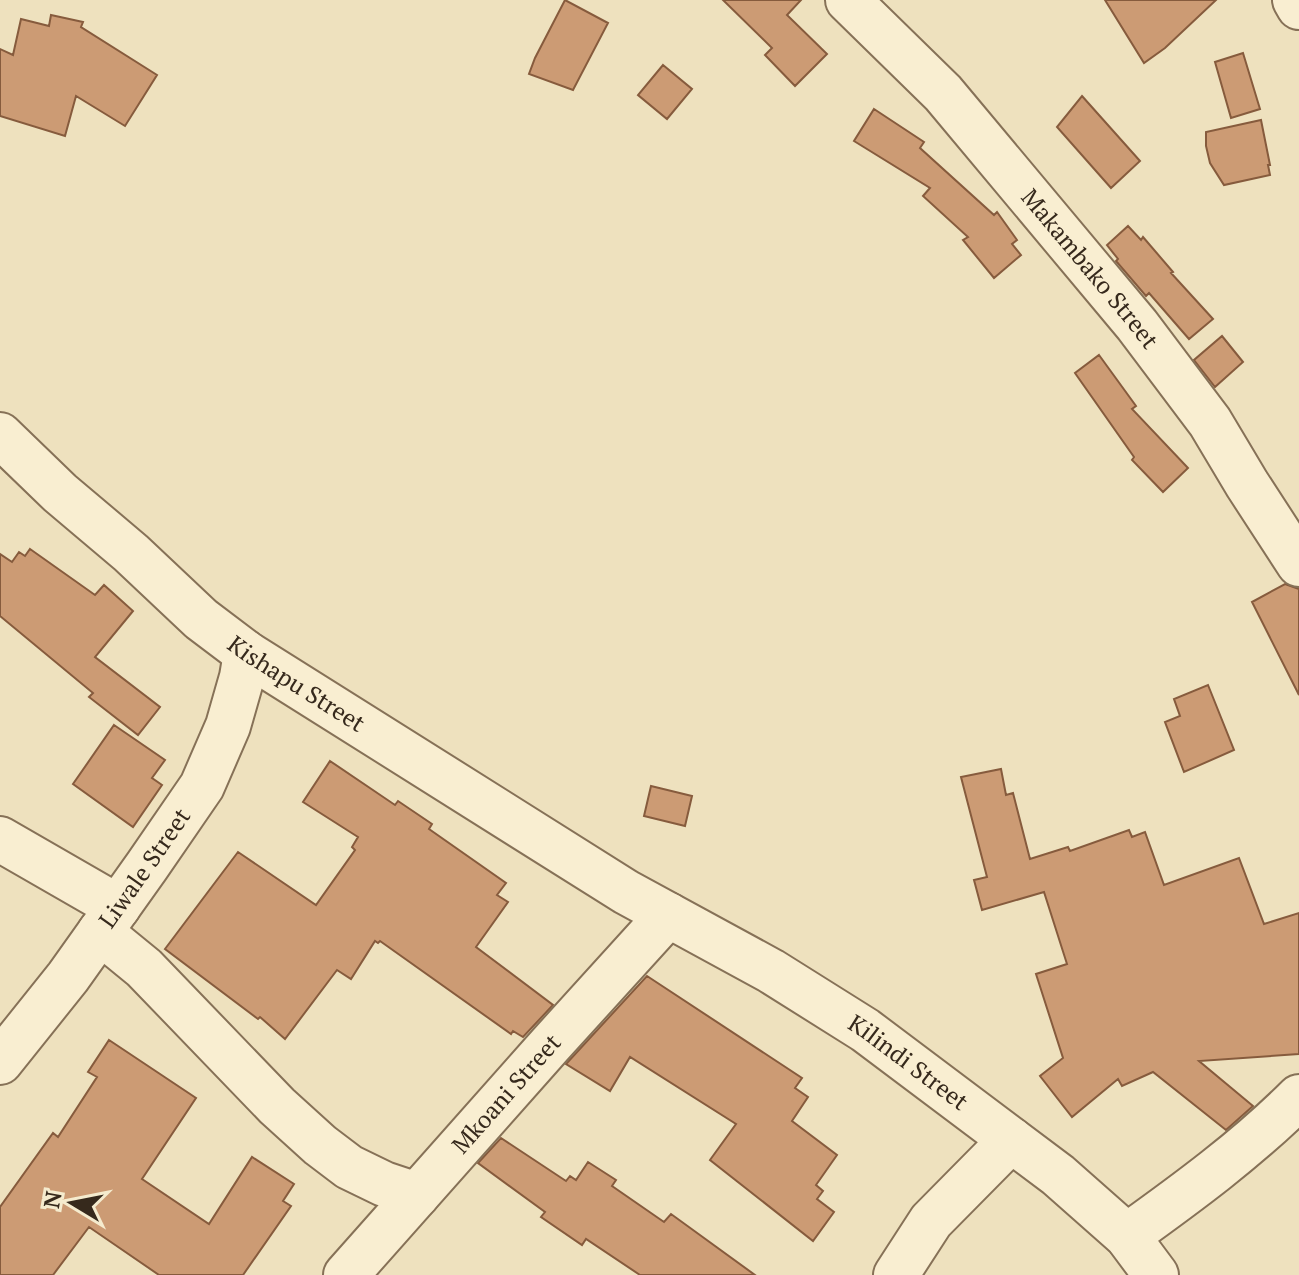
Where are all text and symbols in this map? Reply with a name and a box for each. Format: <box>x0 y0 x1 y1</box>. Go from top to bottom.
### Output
street label: Makambako Street <box>1015 182 1166 355</box>
street label: Kishapu Street <box>222 628 371 739</box>
street label: Liwale Street <box>91 801 197 934</box>
street label: Kilindi Street <box>843 1007 975 1117</box>
street label: Mkoani Street <box>444 1027 568 1160</box>
north arrow <box>32 1163 112 1243</box>
text: N <box>36 1188 68 1210</box>

